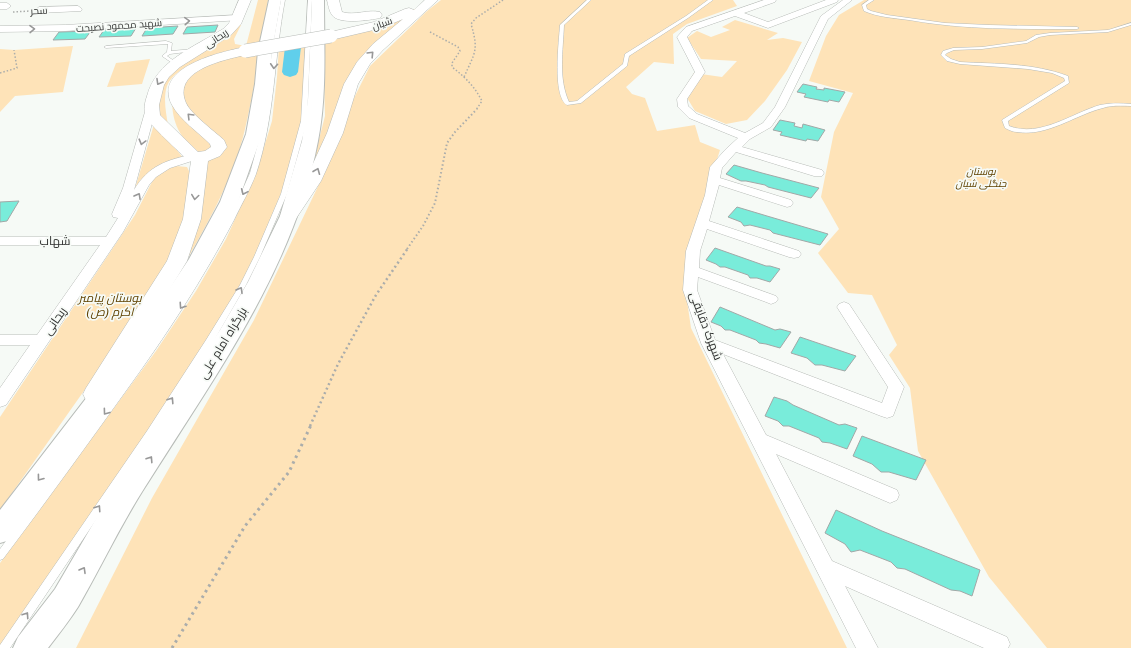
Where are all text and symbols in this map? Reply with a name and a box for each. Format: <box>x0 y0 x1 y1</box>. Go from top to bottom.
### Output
street label: سحر <box>29 5 48 16</box>
street label: شیان <box>371 15 394 33</box>
one-way arrow <box>184 16 190 25</box>
street label: شهید محمود نصیحت <box>76 17 163 35</box>
one-way arrow <box>29 25 35 33</box>
street label: ریحانی <box>203 27 231 51</box>
one-way arrow <box>366 51 374 59</box>
one-way arrow <box>269 63 278 69</box>
one-way arrow <box>157 78 164 85</box>
one-way arrow <box>187 113 195 121</box>
one-way arrow <box>138 139 146 146</box>
park label: بوستان جنگلی شیان <box>956 166 1007 190</box>
one-way arrow <box>312 168 320 176</box>
one-way arrow <box>241 189 249 196</box>
one-way arrow <box>133 193 140 200</box>
one-way arrow <box>191 194 200 200</box>
street label: شهاب <box>40 234 71 248</box>
one-way arrow <box>236 287 243 294</box>
street label: شهرک دقایقی <box>687 290 725 362</box>
park label: بوستان پیامبر اکرم (ص) <box>76 291 142 320</box>
one-way arrow <box>179 302 187 309</box>
street label: ریحانی <box>40 304 70 338</box>
street label: بزرگراه امام علی <box>196 305 251 382</box>
one-way arrow <box>166 397 174 404</box>
one-way arrow <box>104 407 111 414</box>
one-way arrow <box>145 456 152 463</box>
one-way arrow <box>38 473 45 480</box>
one-way arrow <box>93 505 100 512</box>
one-way arrow <box>78 567 85 574</box>
one-way arrow <box>21 613 28 620</box>

